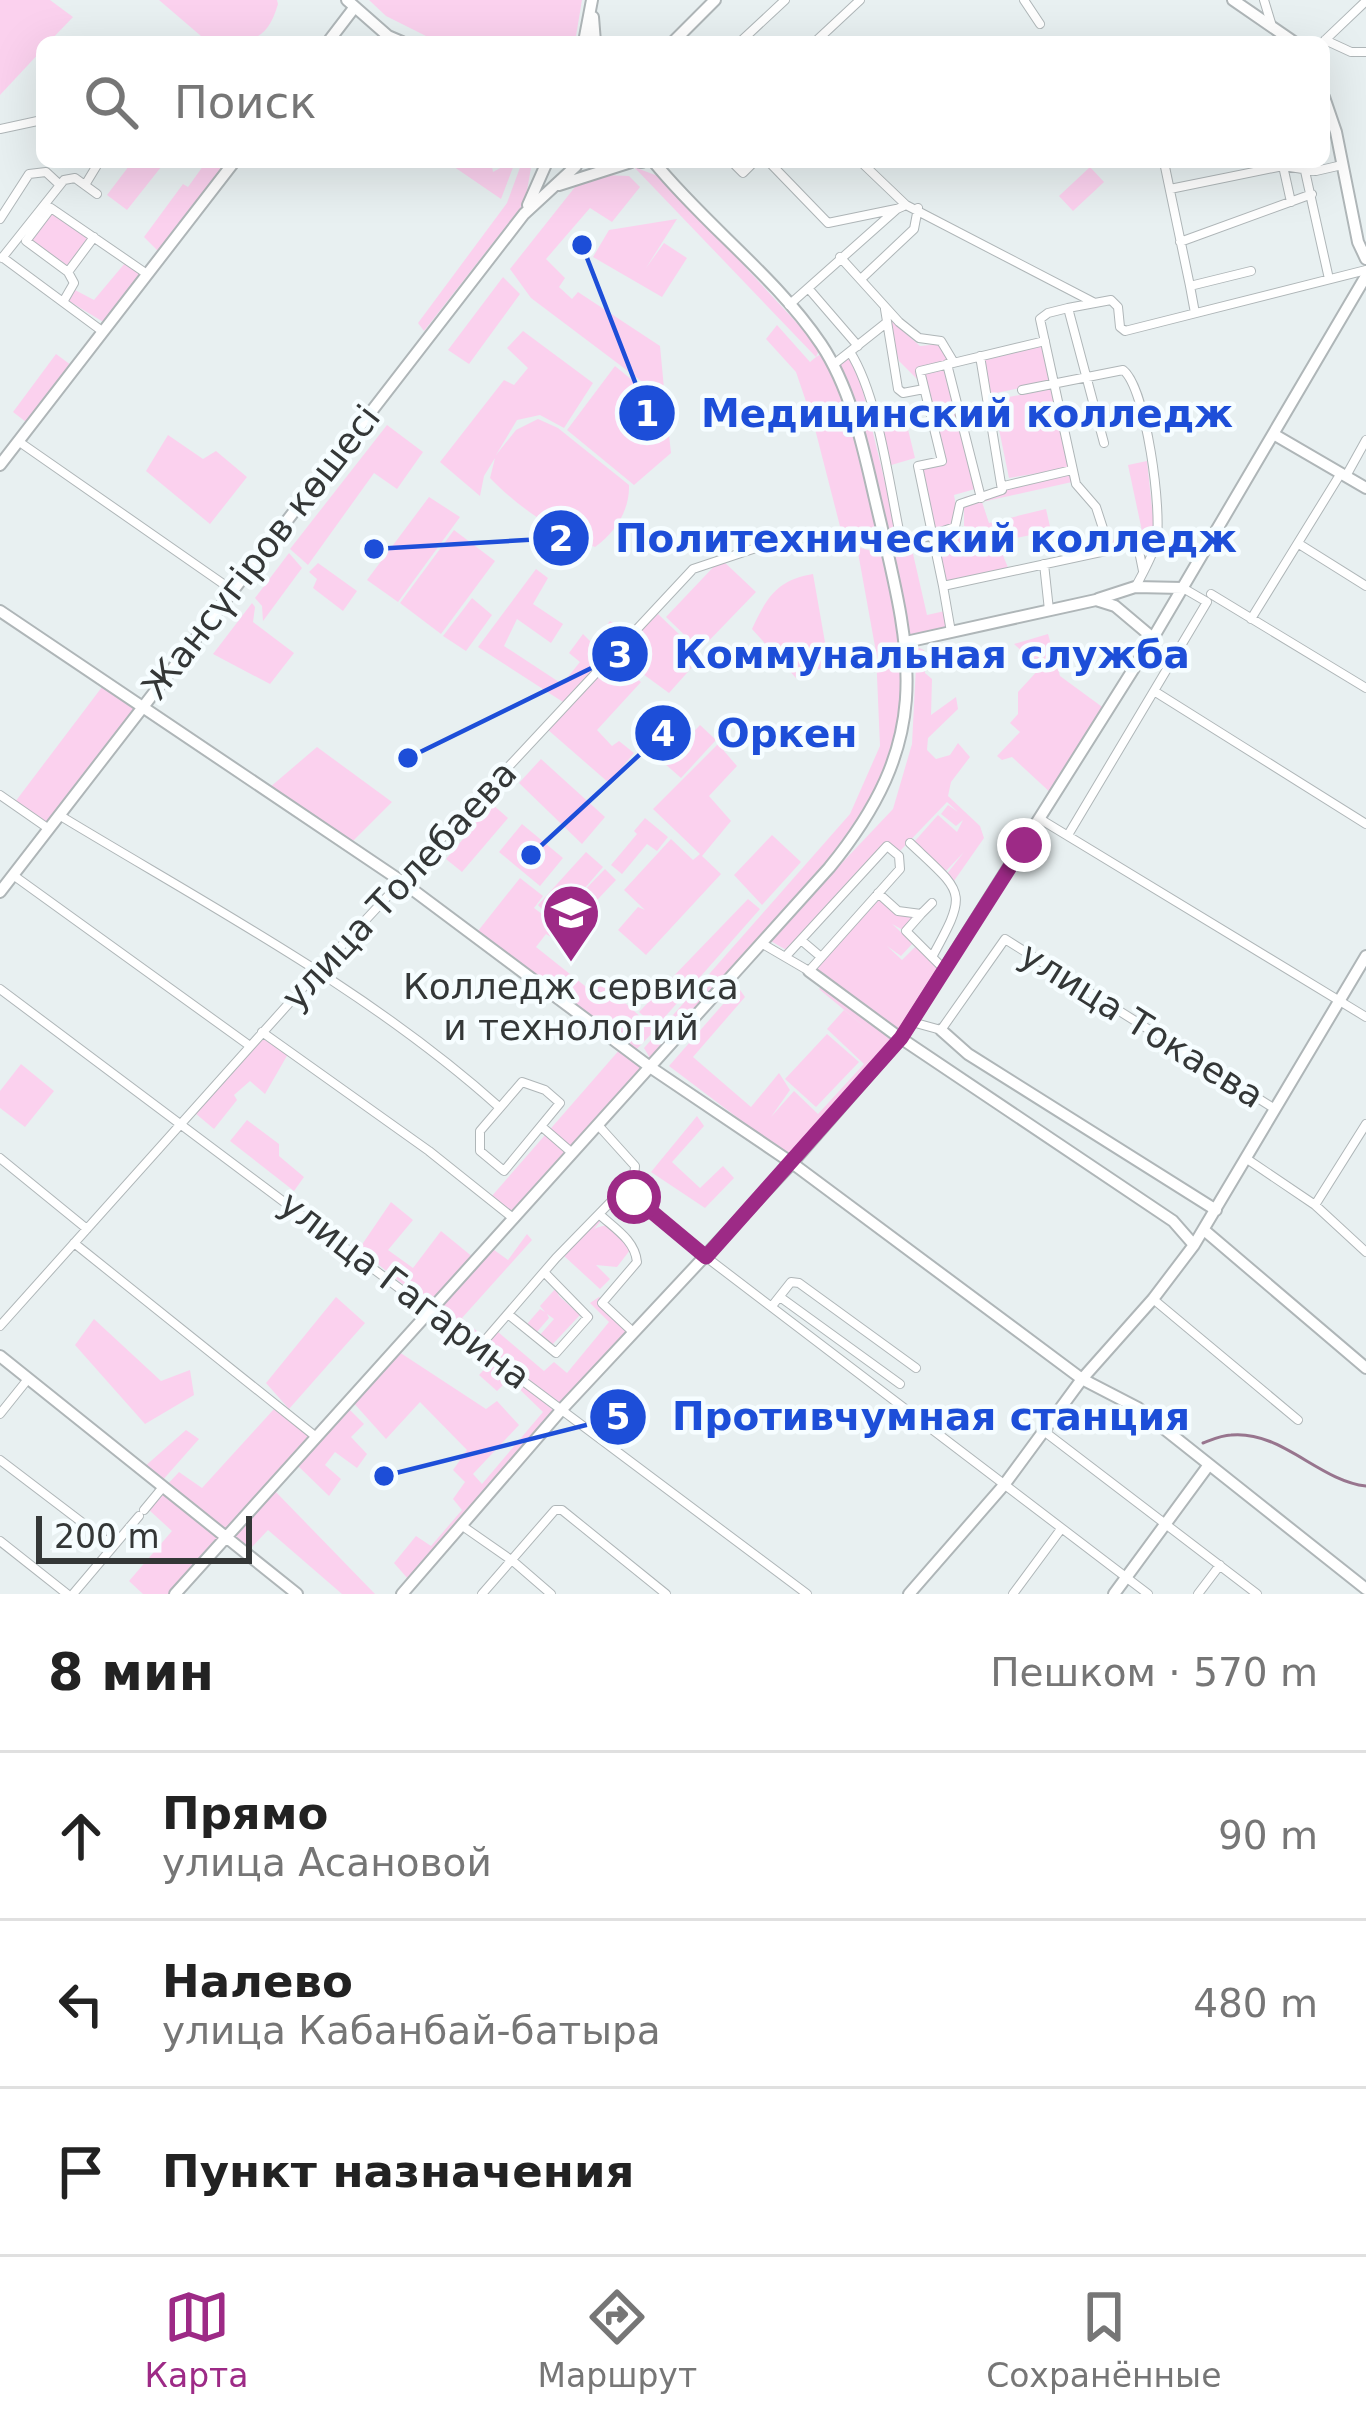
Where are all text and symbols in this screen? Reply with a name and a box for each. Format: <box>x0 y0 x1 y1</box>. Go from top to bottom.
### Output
search box <box>36 36 1330 168</box>
icon: search <box>78 69 144 135</box>
text: Поиск <box>174 76 317 129</box>
callout: Медицинский колледж <box>617 376 1258 451</box>
text: Медицинский колледж <box>701 391 1233 436</box>
text: 1 <box>634 393 660 434</box>
street label: Жансүгіров көшесі <box>134 397 388 707</box>
callout: Политехнический колледж <box>531 501 1261 576</box>
text: Политехнический колледж <box>615 516 1237 561</box>
text: 2 <box>548 518 574 559</box>
callout: Коммунальная служба <box>590 617 1214 692</box>
text: Коммунальная служба <box>674 632 1190 677</box>
text: 3 <box>607 634 633 675</box>
callout: Оркен <box>633 696 882 771</box>
text: Оркен <box>717 711 857 756</box>
text: 4 <box>650 713 676 754</box>
street label: улица Толебаева <box>273 752 525 1018</box>
route end <box>997 818 1051 872</box>
school or university icon: Колледж сервиса и технологий <box>540 882 602 964</box>
street label: улица Токаева <box>1013 934 1271 1116</box>
place label: Колледж сервиса и технологий <box>403 966 739 1048</box>
route start <box>607 1170 661 1224</box>
street label: улица Гагарина <box>272 1183 538 1397</box>
callout: Противчумная станция <box>588 1379 1214 1454</box>
text: Противчумная станция <box>672 1394 1190 1439</box>
text: 5 <box>605 1396 631 1437</box>
scale bar <box>36 1510 252 1563</box>
text: 200 m <box>54 1517 160 1556</box>
text: 8 мин <box>48 1643 214 1702</box>
text: Пешком · 570 m <box>990 1650 1318 1695</box>
text: Прямо <box>162 1787 328 1840</box>
icon: ahead <box>48 1803 114 1869</box>
text: 90 m <box>1218 1813 1318 1858</box>
text: улица Асановой <box>162 1840 492 1885</box>
text: Налево <box>162 1955 353 2008</box>
icon: left <box>48 1971 114 2037</box>
text: 480 m <box>1193 1981 1318 2026</box>
text: улица Кабанбай-батыра <box>162 2008 661 2053</box>
icon: arrive <box>48 2139 114 2205</box>
text: Пункт назначения <box>162 2145 634 2198</box>
tab: Карта <box>145 2284 249 2395</box>
tab: Маршрут <box>538 2284 697 2395</box>
tab: Сохранённые <box>986 2284 1221 2395</box>

